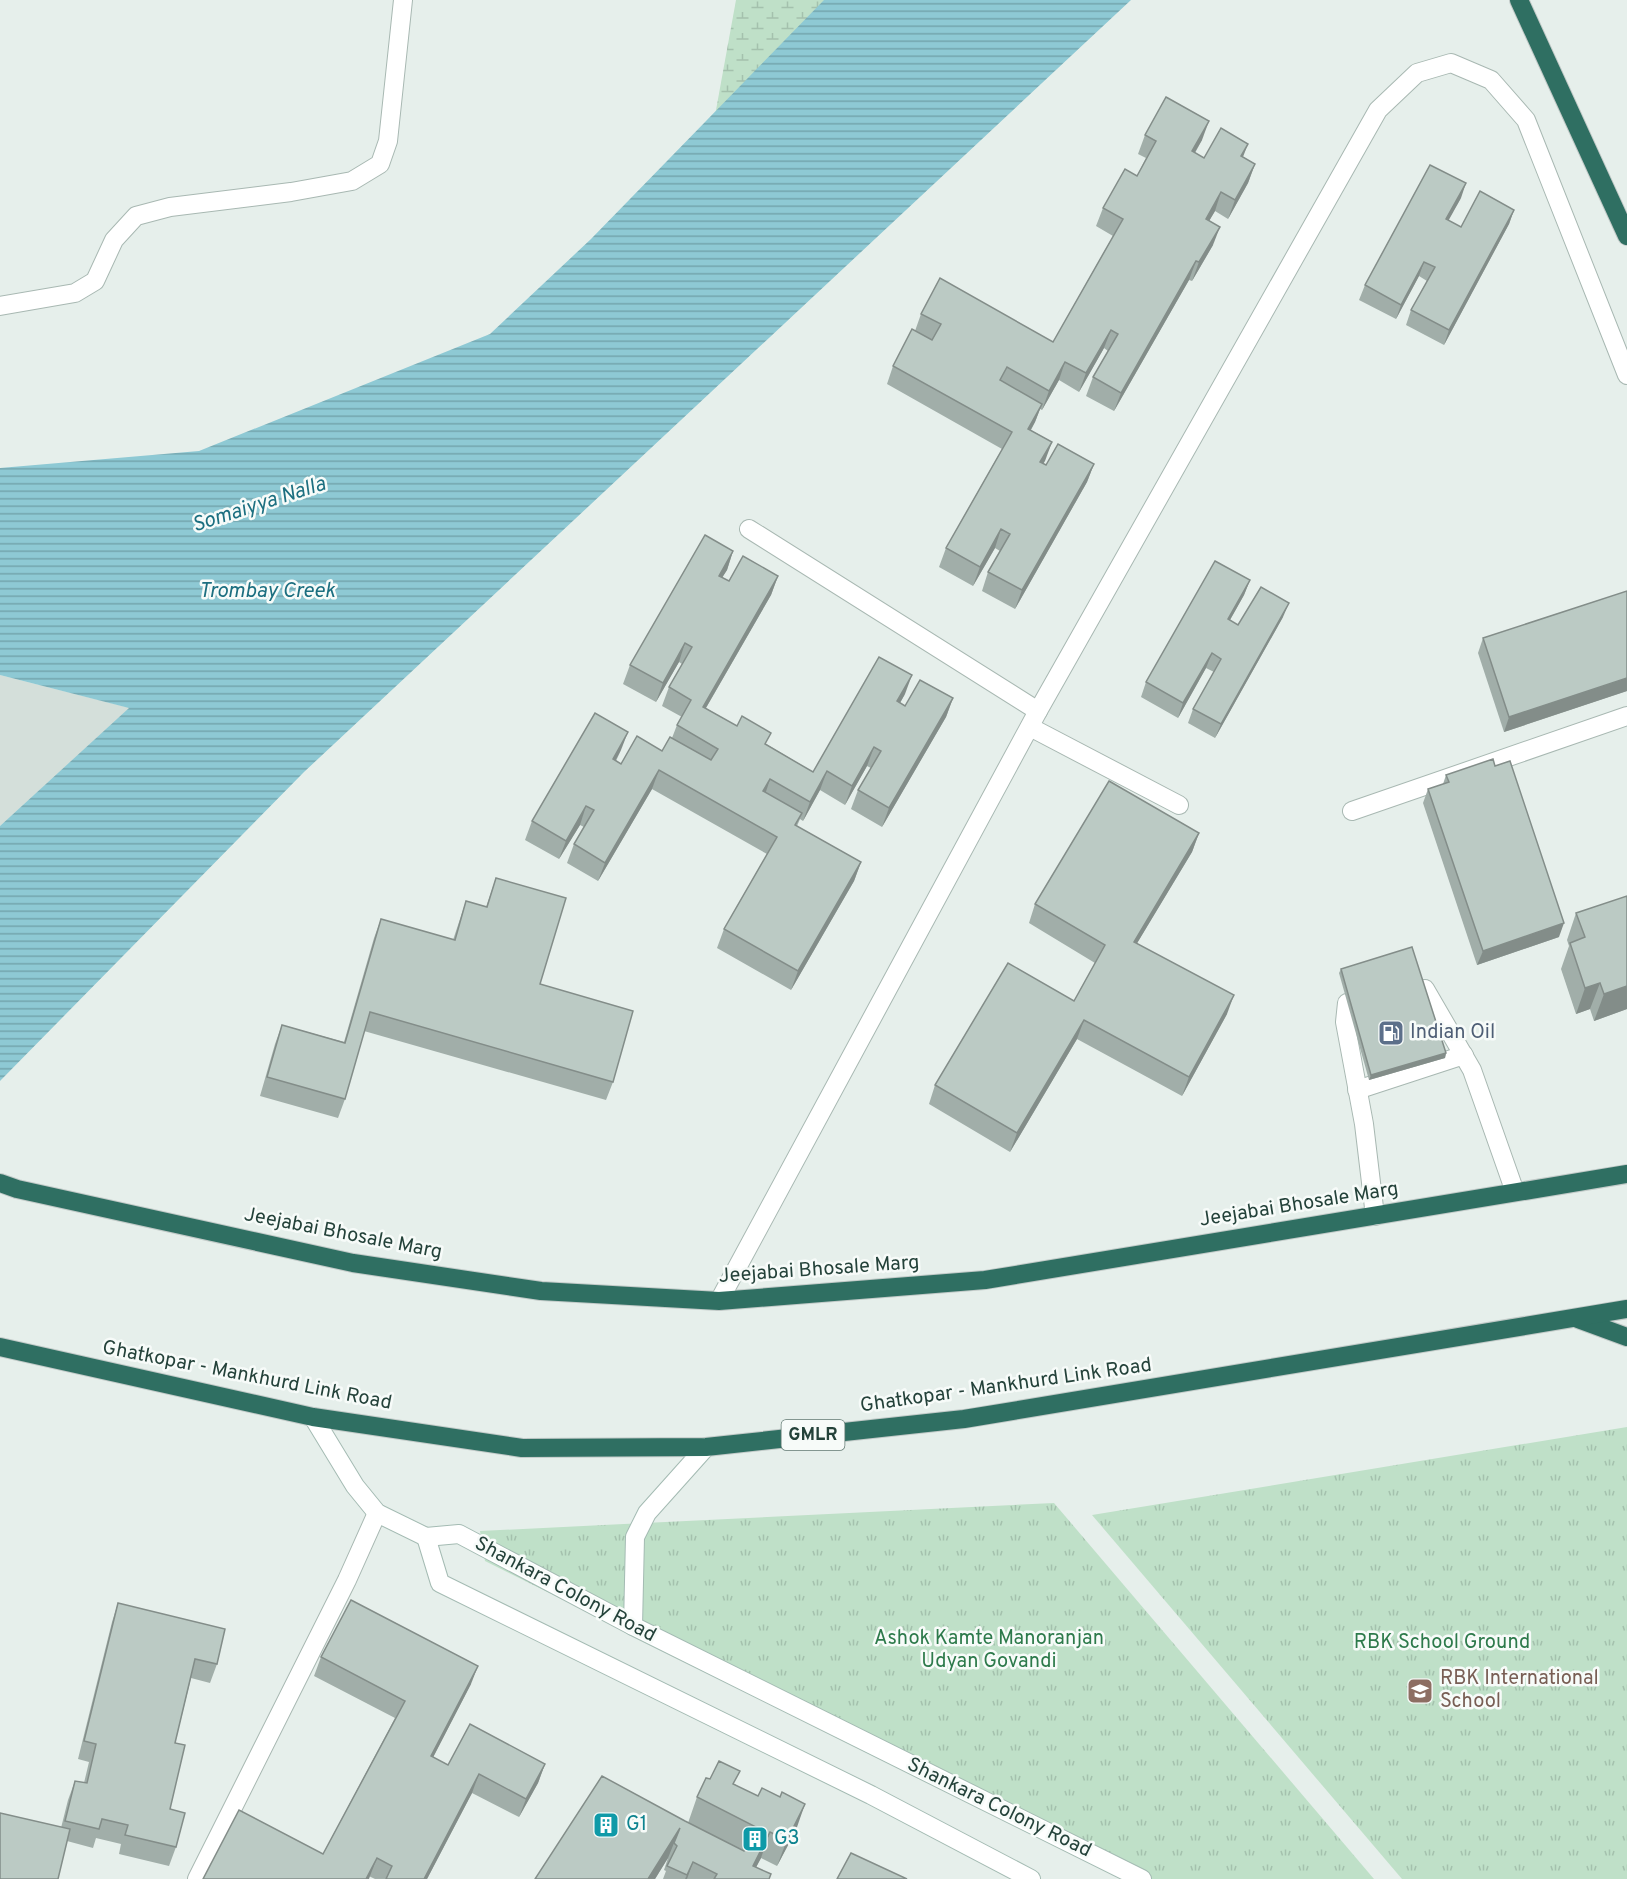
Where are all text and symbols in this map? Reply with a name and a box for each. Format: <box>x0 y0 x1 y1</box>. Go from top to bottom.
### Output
water label: Somaiyya Nalla <box>189 471 329 539</box>
water label: Trombay Creek <box>199 578 336 605</box>
fuel station icon: Indian Oil <box>1376 1018 1406 1048</box>
place label: Indian Oil <box>1410 1020 1495 1046</box>
street label: Jeejabai Bhosale Marg <box>1198 1176 1400 1234</box>
street label: Jeejabai Bhosale Marg <box>242 1202 444 1266</box>
street label: Jeejabai Bhosale Marg <box>718 1250 920 1290</box>
street label: Ghatkopar - Mankhurd Link Road <box>100 1335 394 1417</box>
street label: Ghatkopar - Mankhurd Link Road <box>858 1353 1154 1419</box>
road number: GMLR <box>782 1420 844 1450</box>
street label: Shankara Colony Road <box>470 1531 660 1649</box>
park label: Ashok Kamte Manoranjan Udyan Govandi <box>874 1626 1104 1675</box>
park label: RBK School Ground <box>1354 1630 1530 1656</box>
place label: RBK International School <box>1440 1666 1599 1715</box>
school or university icon: RBK International School <box>1405 1676 1435 1706</box>
street label: Shankara Colony Road <box>902 1752 1096 1864</box>
building icon: G1 <box>591 1810 621 1840</box>
place label: G1 <box>626 1812 647 1838</box>
building icon: G3 <box>740 1824 770 1854</box>
place label: G3 <box>774 1826 800 1852</box>

